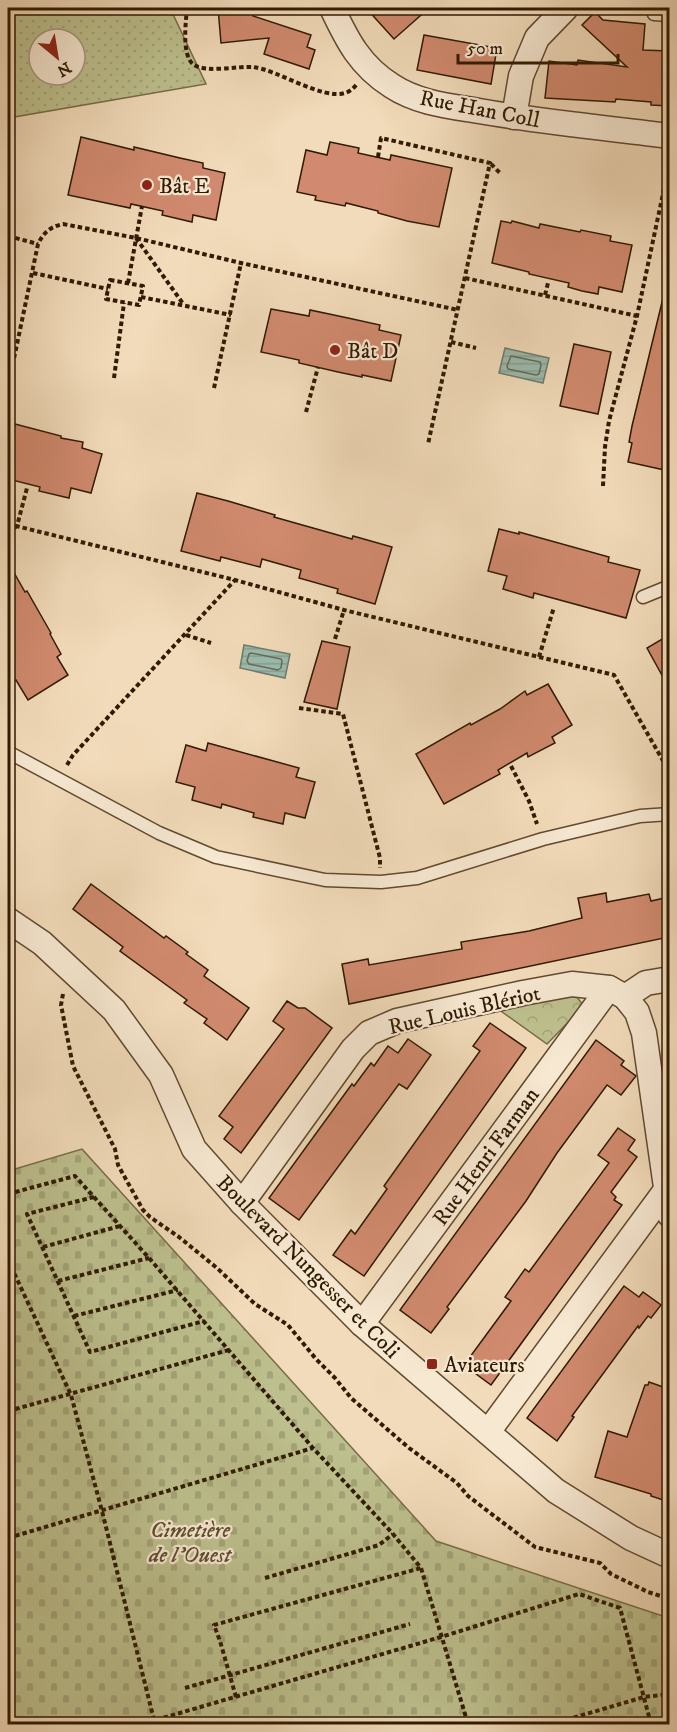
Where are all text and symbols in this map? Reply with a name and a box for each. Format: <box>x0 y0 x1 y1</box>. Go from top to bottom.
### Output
north arrow <box>27 27 87 87</box>
scale bar <box>458 27 618 65</box>
text: 50 m <box>467 38 503 60</box>
text: N <box>53 57 75 81</box>
street label: Rue Han Coll <box>417 85 542 134</box>
place label: Bât E <box>159 173 210 200</box>
marker: Bât E <box>140 178 154 192</box>
place label: Bât D <box>347 338 398 365</box>
marker: Bât D <box>328 343 342 357</box>
street label: Rue Louis Blériot <box>386 980 543 1041</box>
street label: Rue Henri Farman <box>427 1082 546 1231</box>
street label: Boulevard Nungesser et Coli <box>211 1170 405 1364</box>
place label: Aviateurs <box>444 1352 525 1379</box>
marker: Aviateurs <box>425 1357 439 1371</box>
park label: Cimetière de l'Ouest <box>148 1517 232 1569</box>

